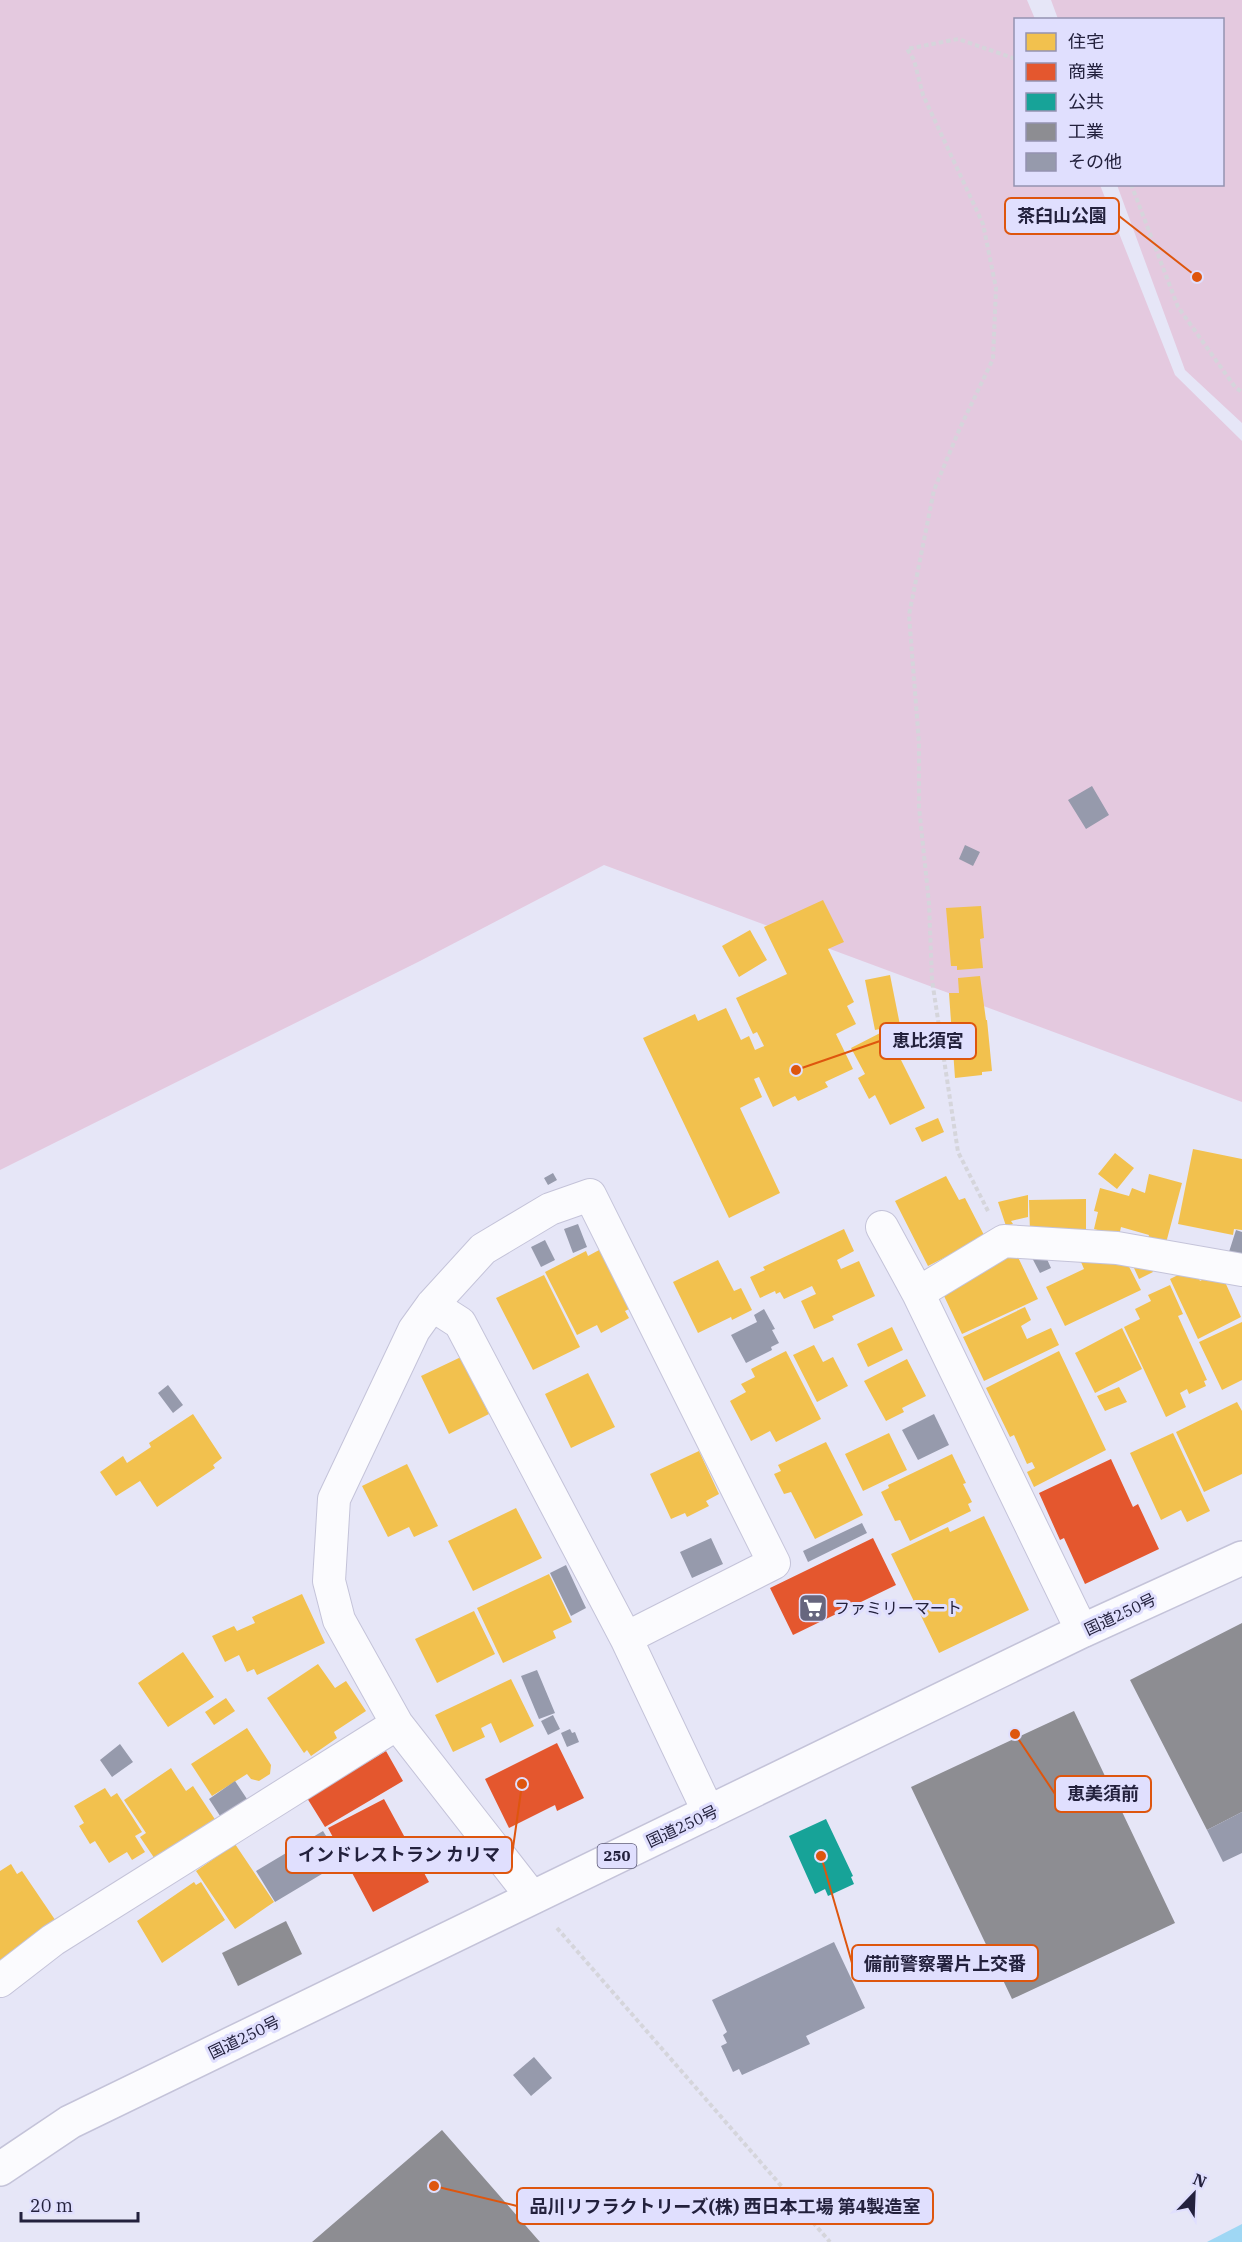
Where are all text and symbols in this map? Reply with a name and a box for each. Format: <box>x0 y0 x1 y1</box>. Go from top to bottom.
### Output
legend <box>1014 18 1224 186</box>
text: 住宅 <box>1068 30 1104 53</box>
text: 商業 <box>1068 60 1104 83</box>
text: 公共 <box>1068 90 1104 113</box>
text: 工業 <box>1068 120 1104 143</box>
text: その他 <box>1068 150 1122 173</box>
callout: 茶臼山公園 <box>1005 198 1119 234</box>
text: 茶臼山公園 <box>1017 204 1107 227</box>
callout: 恵比須宮 <box>880 1023 976 1059</box>
text: 恵比須宮 <box>892 1029 964 1052</box>
street label: 国道250号 <box>1081 1589 1159 1639</box>
supermarket icon: ファミリーマート <box>797 1592 829 1624</box>
place label: ファミリーマート <box>834 1598 962 1618</box>
callout: 恵美須前 <box>1055 1776 1151 1812</box>
text: 恵美須前 <box>1067 1782 1139 1805</box>
street label: 国道250号 <box>643 1801 721 1851</box>
callout: インドレストラン カリマ <box>286 1837 512 1873</box>
text: インドレストラン カリマ <box>298 1843 500 1866</box>
road number: 250 <box>598 1844 636 1868</box>
callout: 備前警察署片上交番 <box>852 1945 1038 1981</box>
text: 備前警察署片上交番 <box>864 1952 1026 1975</box>
street label: 国道250号 <box>205 2011 283 2063</box>
north arrow <box>1164 2164 1224 2224</box>
text: N <box>1190 2169 1210 2192</box>
scale bar <box>21 2185 138 2223</box>
callout: 品川リフラクトリーズ(株) 西日本工場 第4製造室 <box>517 2188 933 2224</box>
text: 20 m <box>30 2194 73 2217</box>
text: 品川リフラクトリーズ(株) 西日本工場 第4製造室 <box>529 2195 921 2218</box>

